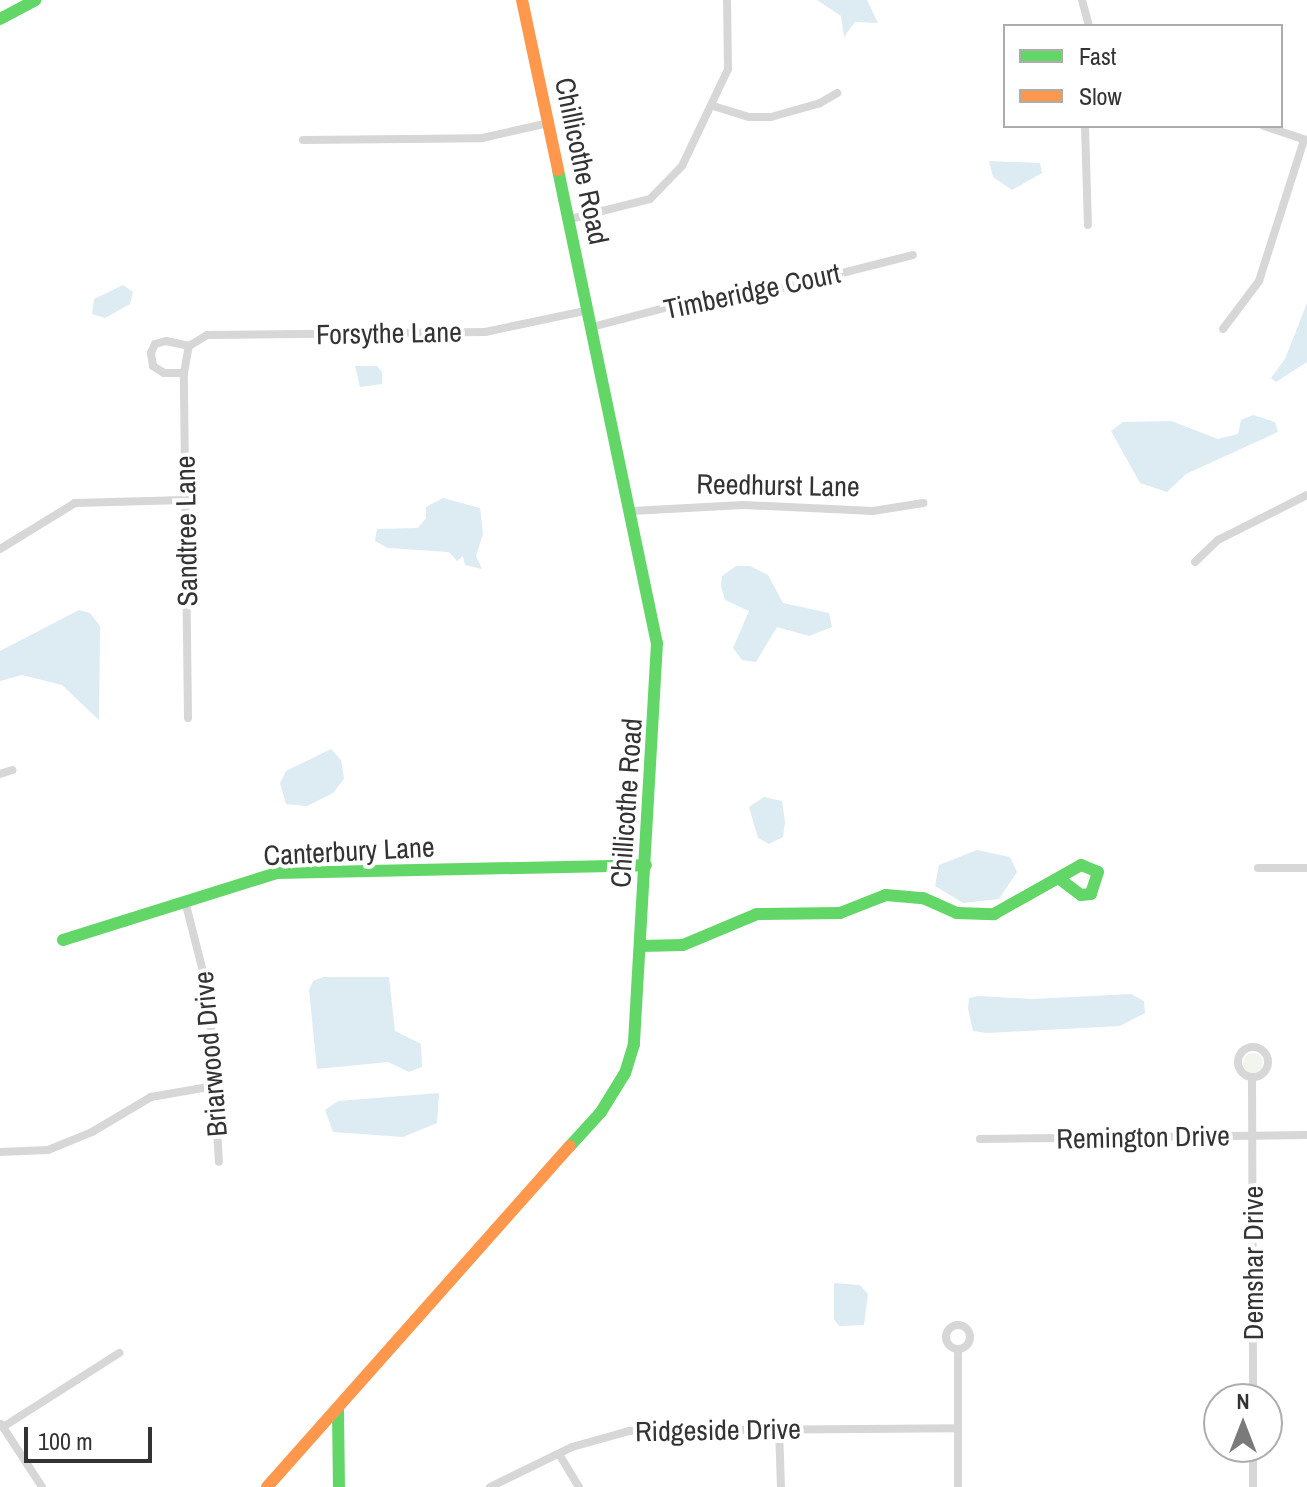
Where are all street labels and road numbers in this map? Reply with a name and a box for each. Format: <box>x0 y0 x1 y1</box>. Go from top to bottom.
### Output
street label: Chillicothe Road <box>548 74 616 248</box>
street label: Timberidge Court <box>661 256 843 326</box>
street label: Forsythe Lane <box>316 315 462 351</box>
street label: Sandtree Lane <box>168 455 204 607</box>
street label: Reedhurst Lane <box>696 467 860 503</box>
street label: Chillicothe Road <box>603 717 649 889</box>
street label: Canterbury Lane <box>263 830 435 872</box>
street label: Briarwood Drive <box>186 970 234 1138</box>
street label: Remington Drive <box>1056 1119 1230 1155</box>
street label: Demshar Drive <box>1236 1186 1270 1340</box>
street label: Ridgeside Drive <box>635 1412 801 1448</box>

